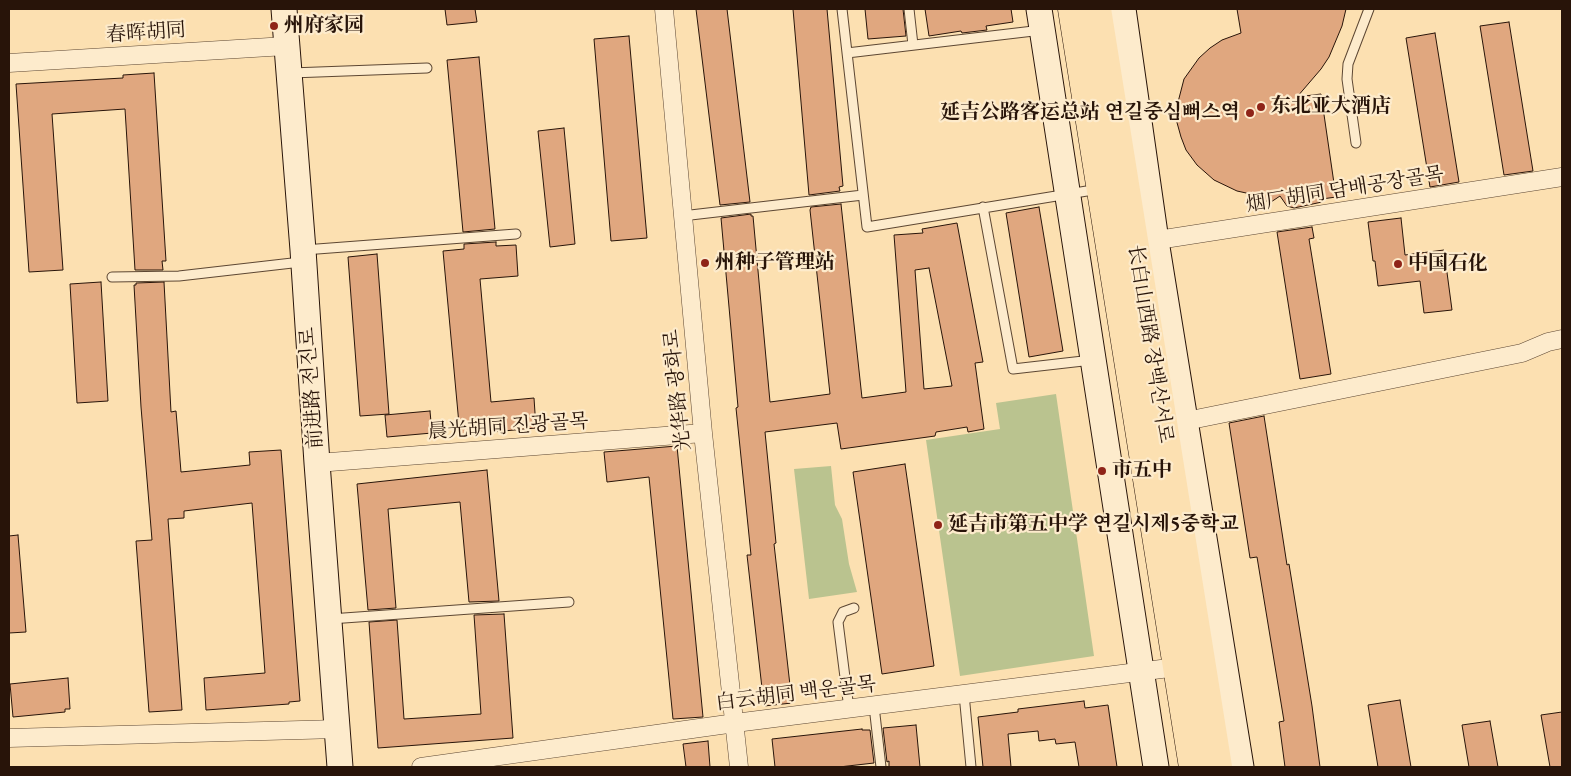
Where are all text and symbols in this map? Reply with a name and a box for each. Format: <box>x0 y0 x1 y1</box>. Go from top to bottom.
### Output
place label: 州府家园 <box>284 14 364 38</box>
street label: 春晖胡同 <box>105 18 187 48</box>
marker: 州府家园 <box>268 20 280 32</box>
place label: 东北亚大酒店 <box>1271 95 1391 119</box>
place label: 延吉公路客运总站 연길중심뻐스역 <box>940 101 1240 125</box>
marker: 东北亚大酒店 <box>1255 101 1267 113</box>
marker: 延吉公路客运总站 연길중심뻐스역 <box>1244 107 1256 119</box>
street label: 烟厂胡同 담배공장골목 <box>1244 163 1446 217</box>
street label: 长白山西路 장백산서로 <box>1122 243 1178 445</box>
place label: 州种子管理站 <box>715 251 835 275</box>
place label: 中国石化 <box>1408 252 1488 276</box>
marker: 州种子管理站 <box>699 257 711 269</box>
marker: 中国石化 <box>1392 258 1404 270</box>
street label: 前进路 전진로 <box>296 326 328 450</box>
street label: 光华路 광화로 <box>660 328 696 452</box>
street label: 晨光胡同 진광골목 <box>427 409 589 445</box>
place label: 市五中 <box>1112 459 1172 483</box>
marker: 市五中 <box>1096 465 1108 477</box>
place label: 延吉市第五中学 연길시제5중학교 <box>948 513 1239 537</box>
marker: 延吉市第五中学 연길시제5중학교 <box>932 519 944 531</box>
street label: 白云胡同 백운골목 <box>714 672 878 716</box>

